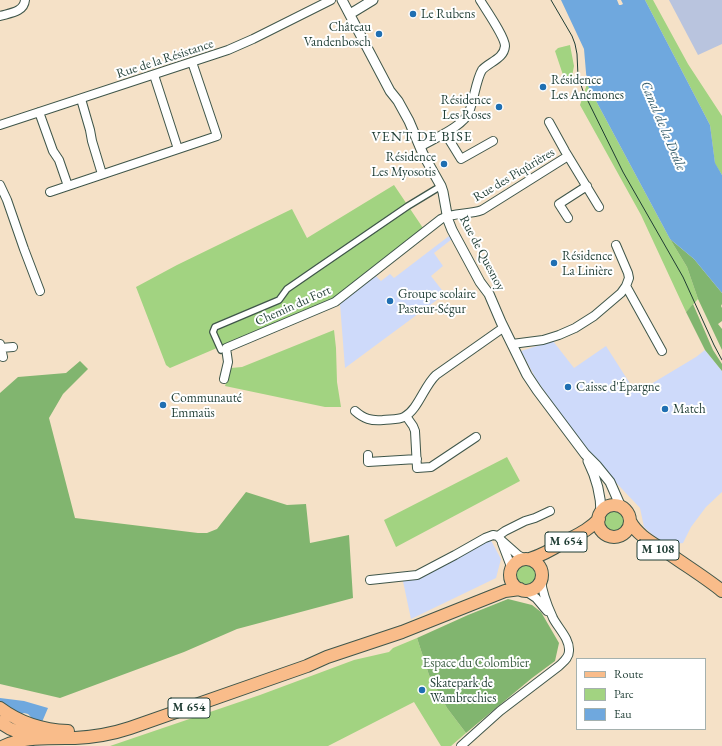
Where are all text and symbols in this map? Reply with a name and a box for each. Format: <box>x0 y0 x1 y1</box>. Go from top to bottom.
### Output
place label: Le Rubens <box>421 6 475 22</box>
marker: Le Rubens <box>408 9 418 19</box>
place label: Château Vandenbosch <box>304 19 371 50</box>
marker: Château Vandenbosch <box>374 29 384 39</box>
street label: Rue de la Résistance <box>115 36 215 82</box>
place label: Résidence Les Anémones <box>551 72 624 103</box>
water label: Canal de la Deûle <box>637 79 689 173</box>
marker: Résidence Les Anémones <box>538 82 548 92</box>
place label: Résidence Les Roses <box>441 92 491 123</box>
marker: Résidence Les Roses <box>494 102 504 112</box>
district label: VENT DE BISE <box>371 129 473 145</box>
street label: Rue des Piqûrières <box>470 145 558 205</box>
place label: Résidence Les Myosotis <box>371 149 436 180</box>
marker: Résidence Les Myosotis <box>439 159 449 169</box>
street label: Rue de Quesnoy <box>456 213 508 293</box>
place label: Résidence La Linière <box>562 248 613 279</box>
marker: Résidence La Linière <box>549 258 559 268</box>
street label: Chemin du Fort <box>253 282 333 330</box>
place label: Groupe scolaire Pasteur-Ségur <box>398 286 476 317</box>
marker: Groupe scolaire Pasteur-Ségur <box>385 296 395 306</box>
place label: Caisse d'Épargne <box>576 379 660 395</box>
marker: Caisse d'Épargne <box>563 382 573 392</box>
place label: Communauté Emmaüs <box>171 390 242 421</box>
marker: Communauté Emmaüs <box>158 400 168 410</box>
place label: Match <box>673 401 706 417</box>
marker: Match <box>660 404 670 414</box>
road number: M 654 <box>545 532 587 552</box>
road number: M 108 <box>637 540 679 560</box>
park label: Espace du Colombier <box>423 655 529 671</box>
legend <box>576 658 706 730</box>
text: Route <box>614 666 643 682</box>
place label: Skatepark de Wambrechies <box>430 675 496 706</box>
marker: Skatepark de Wambrechies <box>417 685 427 695</box>
text: Parc <box>614 686 634 702</box>
road number: M 654 <box>168 698 210 718</box>
text: Eau <box>614 706 632 722</box>

